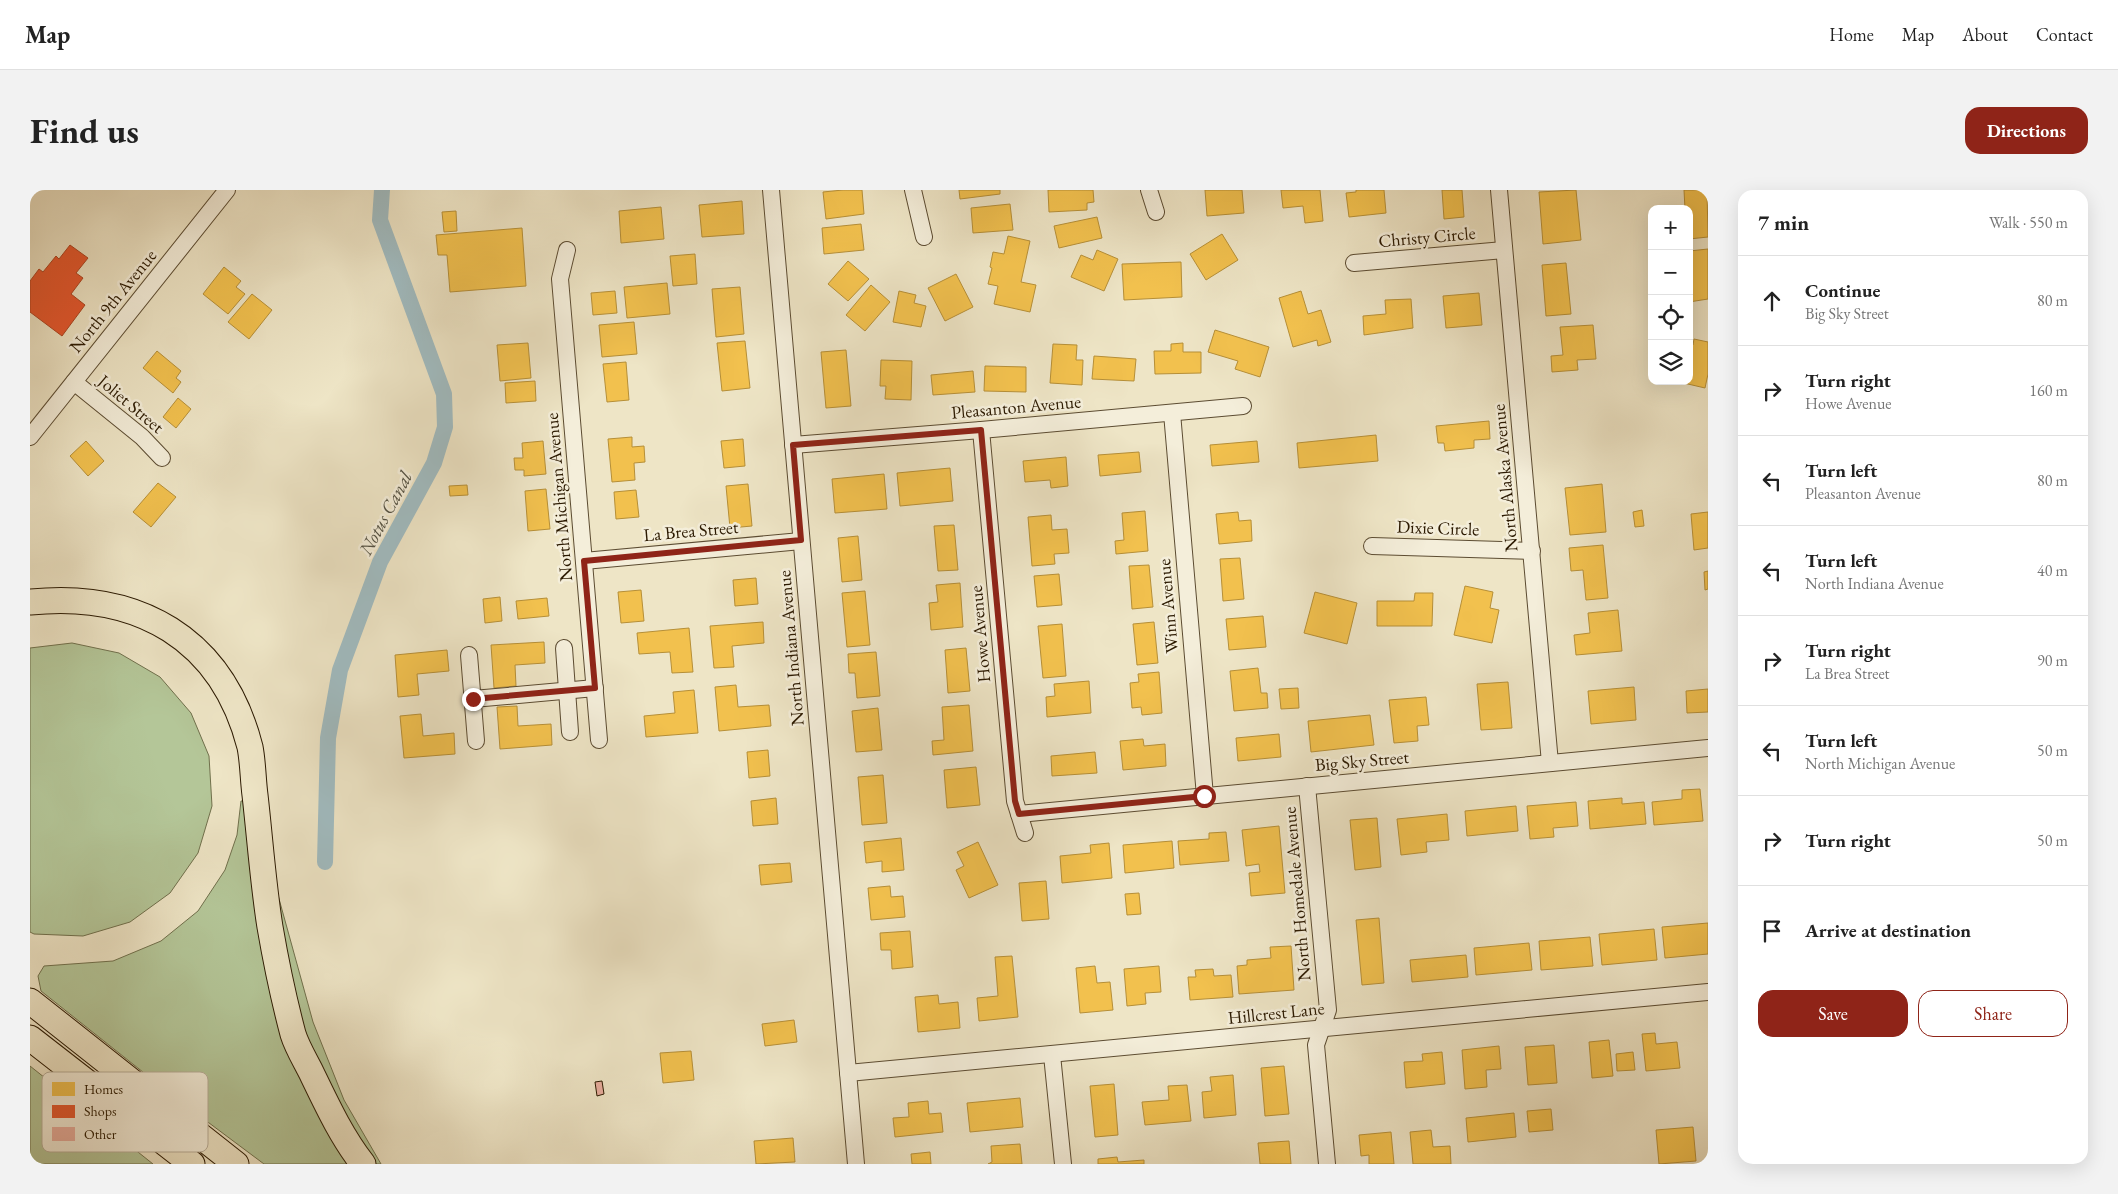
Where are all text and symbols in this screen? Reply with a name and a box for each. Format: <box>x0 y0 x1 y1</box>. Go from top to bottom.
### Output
text: Map <box>25 19 70 50</box>
text: Home <box>1829 23 1874 46</box>
text: Map <box>1902 23 1934 46</box>
text: About <box>1962 23 2008 46</box>
text: Contact <box>2036 23 2093 46</box>
button: Directions <box>1965 107 2088 154</box>
text: Find us <box>30 108 139 153</box>
map controls <box>1648 205 1693 385</box>
button: + <box>1648 205 1693 250</box>
text: 7 min <box>1758 209 1809 236</box>
text: Walk · 550 m <box>1989 212 2068 233</box>
street label: Christy Circle <box>1377 221 1476 252</box>
street label: North 9th Avenue <box>64 244 161 357</box>
button: − <box>1648 250 1693 295</box>
text: Continue <box>1805 278 1880 303</box>
icon: ahead <box>1758 287 1786 315</box>
text: 80 m <box>2037 290 2068 311</box>
button: locate <box>1648 295 1693 340</box>
text: Big Sky Street <box>1805 303 1889 324</box>
button: layers <box>1648 340 1693 385</box>
street label: Joliet Street <box>92 368 169 438</box>
text: Turn right <box>1805 368 1891 393</box>
icon: right <box>1758 377 1786 405</box>
text: 160 m <box>2029 380 2068 401</box>
street label: Pleasanton Avenue <box>950 389 1082 424</box>
text: Howe Avenue <box>1805 393 1892 414</box>
street label: North Alaska Avenue <box>1487 403 1522 553</box>
street label: North Michigan Avenue <box>540 412 577 582</box>
text: Turn left <box>1805 458 1877 483</box>
water label: Notus Canal <box>352 466 418 560</box>
icon: left <box>1758 467 1786 495</box>
text: 80 m <box>2037 470 2068 491</box>
text: Pleasanton Avenue <box>1805 483 1921 504</box>
street label: La Brea Street <box>643 515 740 546</box>
street label: Dixie Circle <box>1396 515 1480 540</box>
text: Turn left <box>1805 548 1877 573</box>
icon: left <box>1758 557 1786 585</box>
street label: Winn Avenue <box>1152 558 1183 654</box>
text: 40 m <box>2037 560 2068 581</box>
street label: North Indiana Avenue <box>772 569 809 727</box>
text: North Indiana Avenue <box>1805 573 1944 594</box>
street label: Howe Avenue <box>964 585 995 684</box>
text: Turn right <box>1805 638 1891 663</box>
icon: right <box>1758 647 1786 675</box>
text: 90 m <box>2037 650 2068 671</box>
text: La Brea Street <box>1805 663 1890 684</box>
route end <box>462 688 485 711</box>
text: Turn left <box>1805 728 1877 753</box>
icon: left <box>1758 737 1786 765</box>
text: 50 m <box>2037 740 2068 761</box>
street label: Big Sky Street <box>1314 745 1410 776</box>
text: North Michigan Avenue <box>1805 753 1955 774</box>
route start <box>1193 785 1216 808</box>
street label: North Homedale Avenue <box>1277 806 1316 982</box>
icon: right <box>1758 827 1786 855</box>
text: Turn right <box>1805 828 1891 853</box>
text: 50 m <box>2037 830 2068 851</box>
icon: arrive <box>1758 917 1786 945</box>
text: Arrive at destination <box>1805 918 1971 943</box>
button: Save <box>1758 990 1908 1037</box>
button: Share <box>1918 990 2068 1037</box>
street label: Hillcrest Lane <box>1227 996 1325 1029</box>
legend <box>42 1072 208 1152</box>
text: Homes <box>84 1080 124 1098</box>
text: Shops <box>84 1102 117 1120</box>
text: Other <box>84 1125 117 1143</box>

